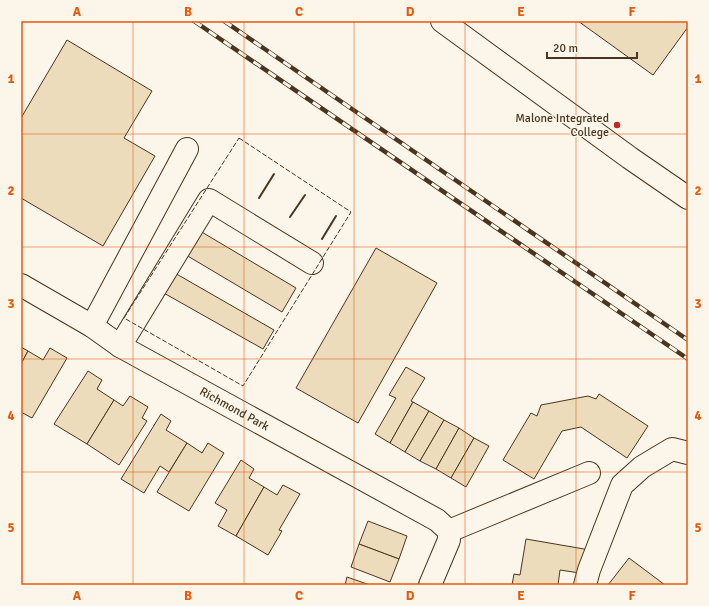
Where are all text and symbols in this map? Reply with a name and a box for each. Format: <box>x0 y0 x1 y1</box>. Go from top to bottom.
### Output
text: A <box>73 4 82 20</box>
text: B <box>184 4 192 20</box>
text: C <box>295 4 303 20</box>
text: D <box>406 4 415 20</box>
text: E <box>517 4 525 20</box>
text: F <box>629 4 636 20</box>
scale bar <box>547 34 637 60</box>
text: 20 m <box>553 41 578 56</box>
text: 1 <box>7 71 15 87</box>
text: 1 <box>694 71 702 87</box>
place label: Malone Integrated College <box>515 111 609 140</box>
marker: Malone Integrated College <box>612 120 622 130</box>
text: 2 <box>7 183 15 199</box>
text: 2 <box>694 183 702 199</box>
text: 3 <box>7 296 15 312</box>
text: 3 <box>694 296 702 312</box>
street label: Richmond Park <box>197 384 272 434</box>
text: 4 <box>7 408 15 424</box>
text: 4 <box>694 408 702 424</box>
text: 5 <box>7 520 15 536</box>
text: 5 <box>694 520 702 536</box>
text: A <box>73 588 82 604</box>
text: B <box>184 588 192 604</box>
text: C <box>295 588 303 604</box>
text: D <box>406 588 415 604</box>
text: E <box>517 588 525 604</box>
text: F <box>629 588 636 604</box>

